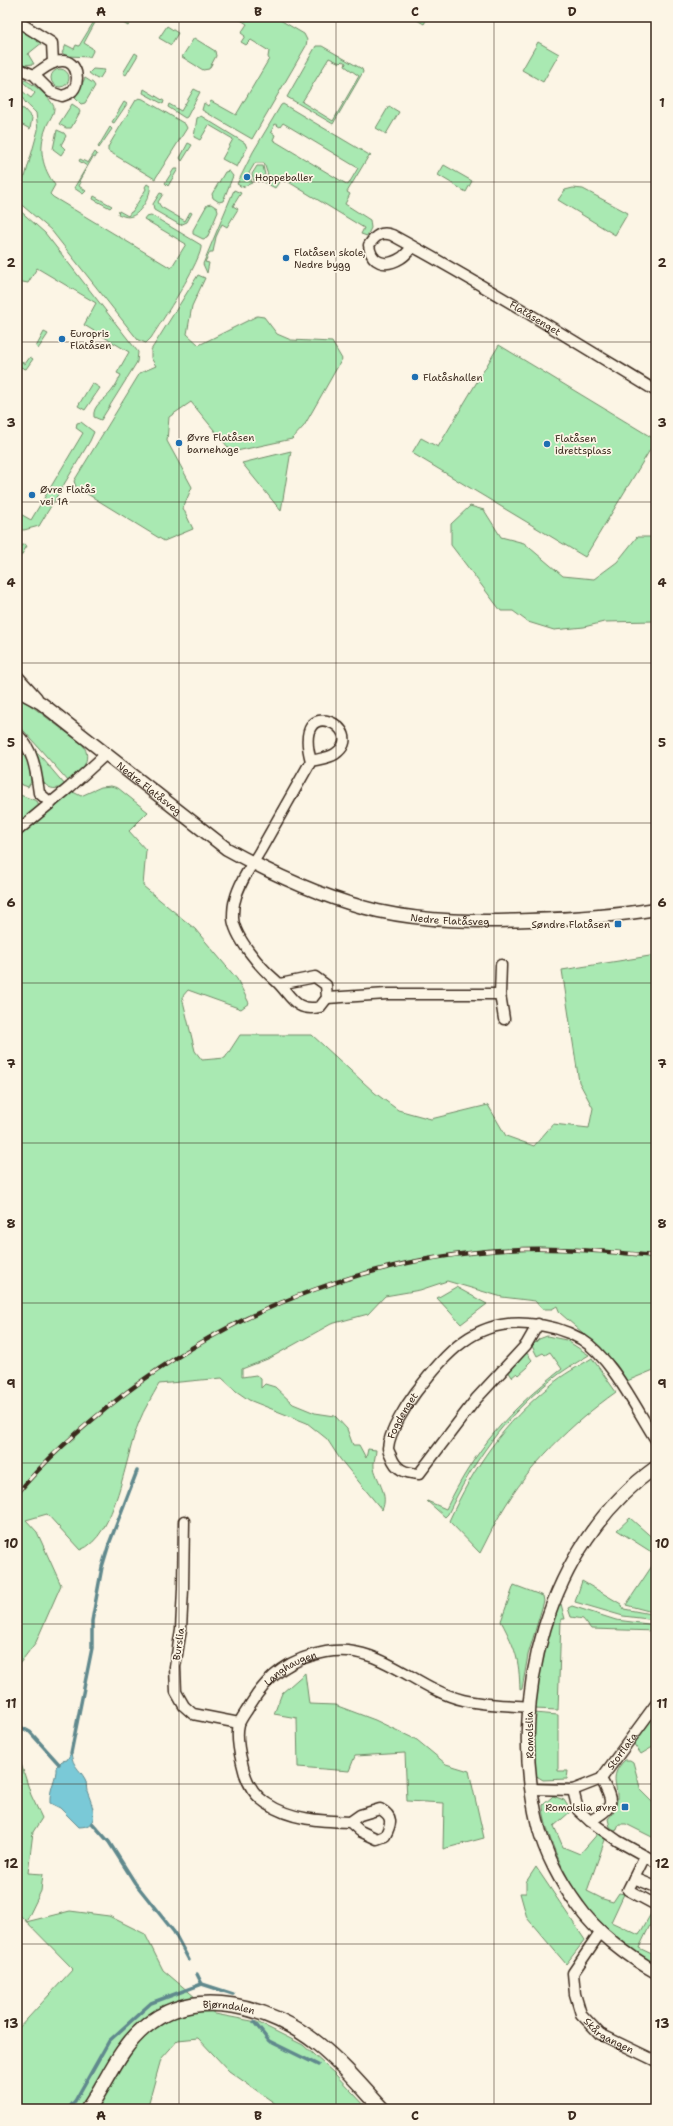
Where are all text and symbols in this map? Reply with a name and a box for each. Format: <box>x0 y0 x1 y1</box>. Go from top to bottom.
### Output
text: A <box>96 3 106 20</box>
text: B <box>254 3 262 20</box>
text: C <box>411 3 419 20</box>
text: D <box>567 3 577 20</box>
text: 1 <box>8 94 14 111</box>
text: 1 <box>659 94 665 111</box>
place label: Hoppeballer <box>255 171 313 184</box>
marker: Hoppeballer <box>242 172 252 182</box>
place label: Flatåsen skole, Nedre bygg <box>294 246 366 271</box>
marker: Flatåsen skole, Nedre bygg <box>281 253 291 263</box>
text: 2 <box>6 254 16 271</box>
text: 2 <box>657 254 667 271</box>
street label: Flatåsenget <box>507 298 563 339</box>
place label: Europris Flatåsen <box>70 327 111 352</box>
marker: Europris Flatåsen <box>57 334 67 344</box>
place label: Flatåshallen <box>423 371 483 384</box>
marker: Flatåshallen <box>410 372 420 382</box>
text: 3 <box>6 414 16 431</box>
text: 3 <box>657 414 667 431</box>
place label: Øvre Flatåsen barnehage <box>187 431 254 456</box>
place label: Flatåsen idrettsplass <box>555 432 611 457</box>
marker: Øvre Flatåsen barnehage <box>174 438 184 448</box>
marker: Flatåsen idrettsplass <box>542 439 552 449</box>
place label: Øvre Flatås vei 1A <box>40 483 96 508</box>
marker: Øvre Flatås vei 1A <box>27 490 37 500</box>
text: 4 <box>6 574 16 591</box>
text: 4 <box>657 574 667 591</box>
text: 5 <box>7 734 15 751</box>
text: 5 <box>658 734 666 751</box>
street label: Nedre Flatåsveg <box>114 759 184 818</box>
text: 6 <box>6 894 16 911</box>
text: 6 <box>657 894 667 911</box>
street label: Nedre Flatåsveg <box>410 911 489 928</box>
place label: Søndre Flatåsen <box>531 918 610 931</box>
marker: Søndre Flatåsen <box>613 919 623 929</box>
text: 7 <box>6 1055 16 1072</box>
text: 7 <box>657 1055 667 1072</box>
text: 8 <box>6 1215 16 1232</box>
text: 8 <box>657 1215 667 1232</box>
text: 9 <box>6 1375 16 1392</box>
text: 9 <box>657 1375 667 1392</box>
street label: Fogdenget <box>384 1390 421 1441</box>
text: 10 <box>4 1535 18 1552</box>
text: 10 <box>655 1535 669 1552</box>
street label: Burslia <box>170 1626 187 1661</box>
street label: Langhaugen <box>261 1648 318 1689</box>
text: 11 <box>5 1695 17 1712</box>
text: 11 <box>656 1695 668 1712</box>
street label: Romolslia <box>523 1711 536 1759</box>
street label: Storflata <box>604 1729 640 1772</box>
place label: Romolslia øvre <box>545 1801 617 1814</box>
marker: Romolslia øvre <box>620 1802 630 1812</box>
text: 12 <box>4 1855 18 1872</box>
text: 12 <box>655 1855 669 1872</box>
street label: Bjørndalen <box>203 1998 256 2017</box>
text: 13 <box>4 2015 18 2032</box>
street label: Skårgangen <box>581 2015 636 2056</box>
text: 13 <box>655 2015 669 2032</box>
text: A <box>96 2107 106 2124</box>
text: B <box>254 2107 262 2124</box>
text: C <box>411 2107 419 2124</box>
text: D <box>567 2107 577 2124</box>

